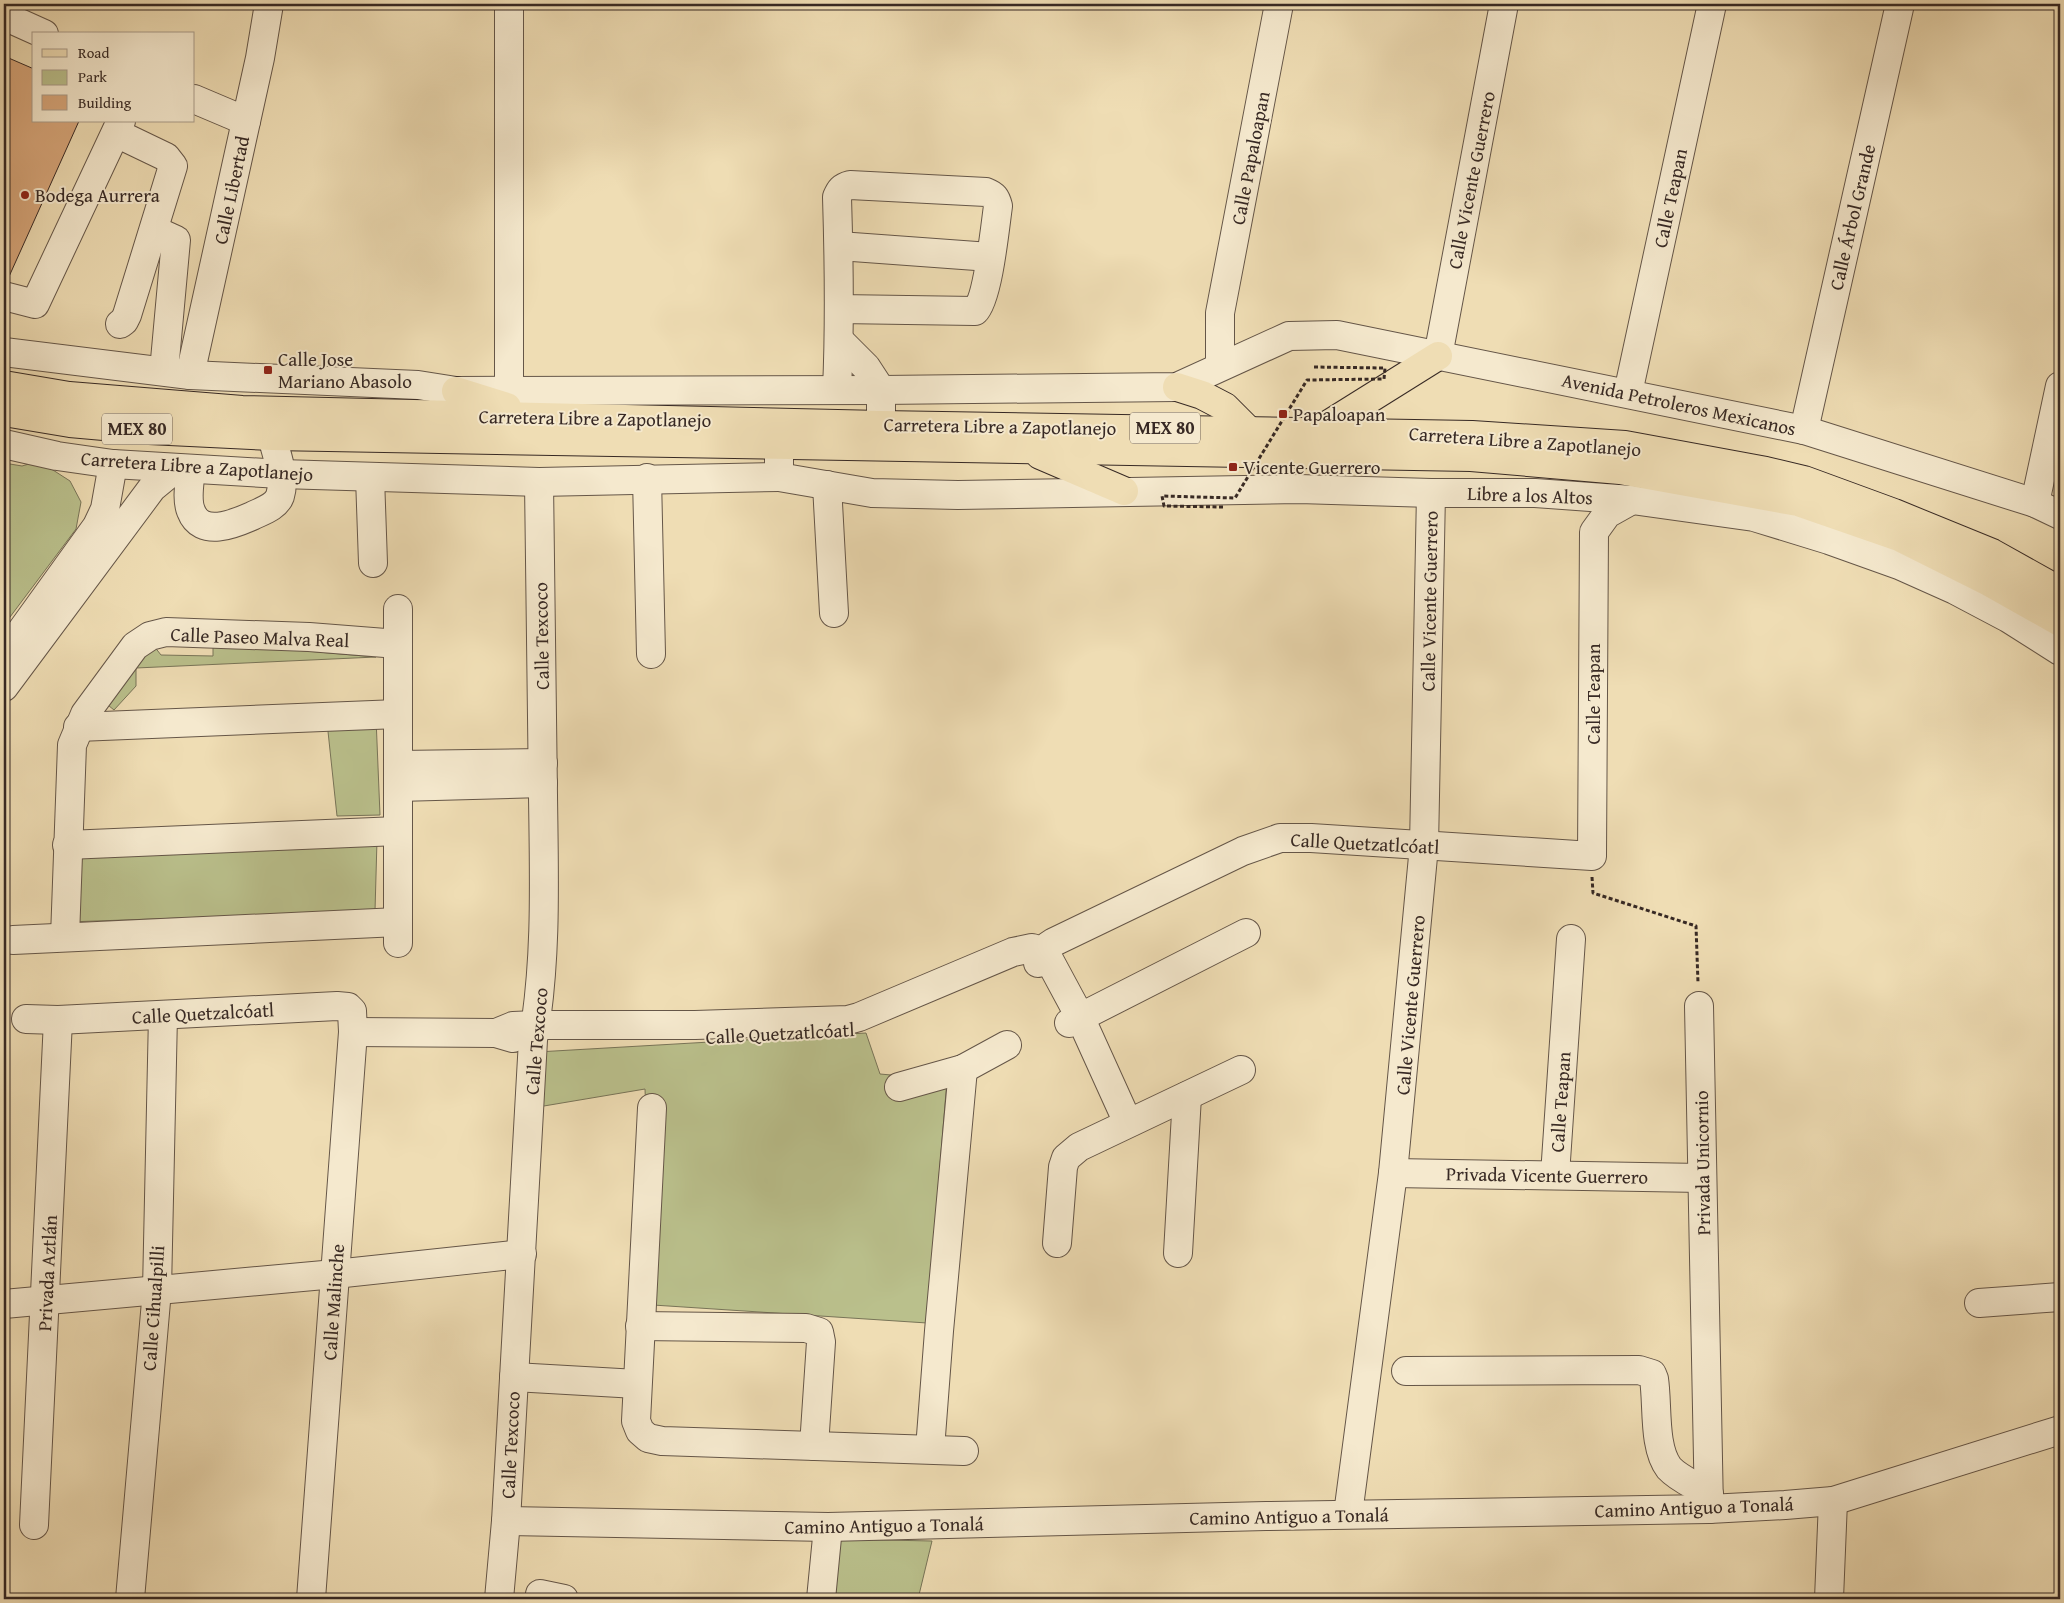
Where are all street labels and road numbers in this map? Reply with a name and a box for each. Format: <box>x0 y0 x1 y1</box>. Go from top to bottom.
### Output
street label: Calle Papaloapan <box>1223 89 1277 227</box>
street label: Calle Vicente Guerrero <box>1440 89 1502 271</box>
street label: Calle Libertad <box>206 132 256 247</box>
street label: Calle Árbol Grande <box>1822 141 1882 293</box>
street label: Calle Teapan <box>1646 145 1694 250</box>
street label: Avenida Petroleros Mexicanos <box>1559 365 1799 443</box>
street label: Carretera Libre a Zapotlanejo <box>478 402 712 434</box>
street label: Carretera Libre a Zapotlanejo <box>883 410 1117 442</box>
road number: MEX 80 <box>1130 412 1200 443</box>
road number: MEX 80 <box>102 414 172 444</box>
street label: Carretera Libre a Zapotlanejo <box>1408 419 1642 463</box>
street label: Carretera Libre a Zapotlanejo <box>80 444 314 488</box>
street label: Libre a los Altos <box>1467 479 1593 511</box>
street label: Calle Vicente Guerrero <box>1413 510 1445 692</box>
street label: Calle Texcoco <box>526 582 556 690</box>
street label: Calle Paseo Malva Real <box>170 620 350 654</box>
street label: Calle Teapan <box>1579 643 1607 744</box>
street label: Calle Quetzatlcóatl <box>1290 825 1440 861</box>
street label: Calle Vicente Guerrero <box>1388 914 1432 1096</box>
street label: Calle Texcoco <box>517 986 555 1096</box>
street label: Calle Quetzalcóatl <box>131 995 275 1031</box>
street label: Calle Quetzatlcóatl <box>705 1015 855 1051</box>
street label: Calle Teapan <box>1543 1050 1578 1153</box>
street label: Privada Unicornio <box>1687 1090 1717 1236</box>
street label: Privada Vicente Guerrero <box>1446 1159 1648 1191</box>
street label: Privada Aztlán <box>30 1214 64 1332</box>
street label: Calle Malinche <box>315 1243 351 1361</box>
street label: Calle Cihualpilli <box>135 1244 171 1372</box>
street label: Calle Texcoco <box>493 1391 527 1499</box>
street label: Camino Antiguo a Tonalá <box>1594 1490 1794 1524</box>
street label: Camino Antiguo a Tonalá <box>1189 1500 1389 1532</box>
street label: Camino Antiguo a Tonalá <box>784 1509 984 1541</box>

